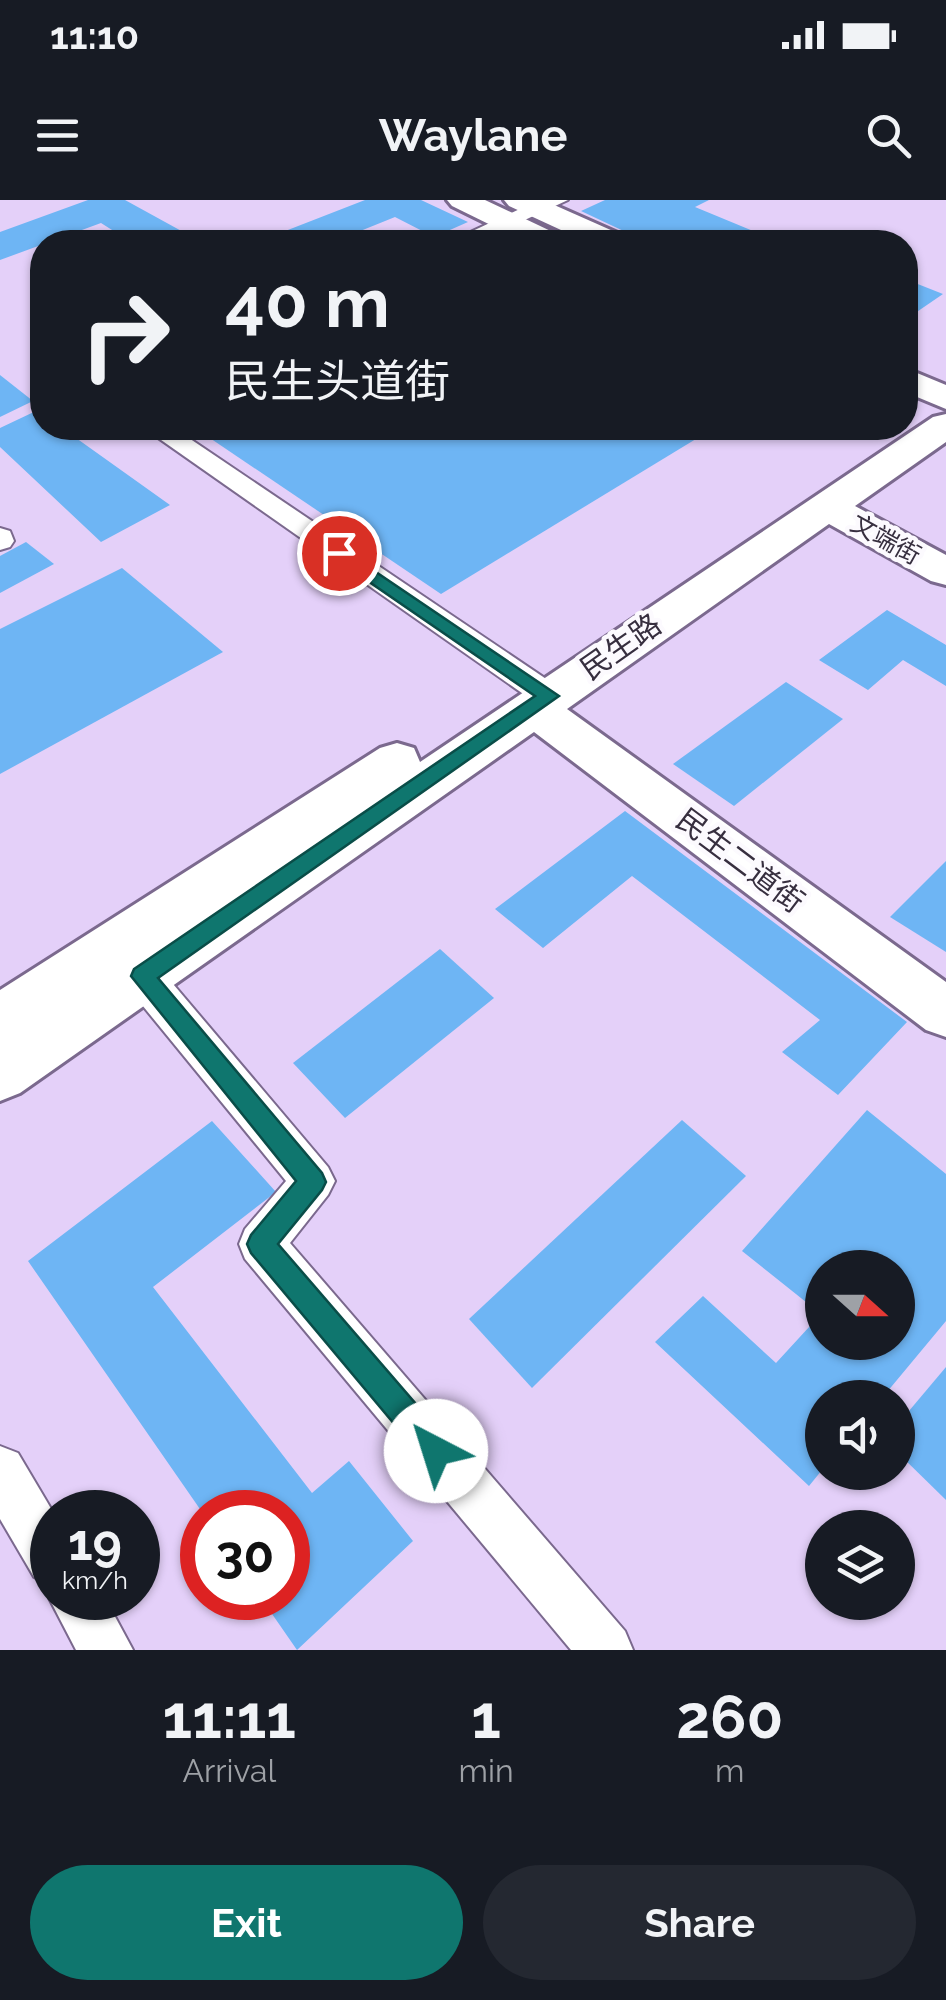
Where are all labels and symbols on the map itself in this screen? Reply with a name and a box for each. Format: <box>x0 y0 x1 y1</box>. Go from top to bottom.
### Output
street label: 文端街 <box>846 508 926 570</box>
pin <box>297 511 382 596</box>
street label: 民生路 <box>574 606 668 687</box>
street label: 民生二道街 <box>670 801 811 920</box>
north arrow <box>805 1250 915 1360</box>
position arrow <box>384 1399 488 1503</box>
speed limit sign: 30 <box>180 1490 310 1620</box>

